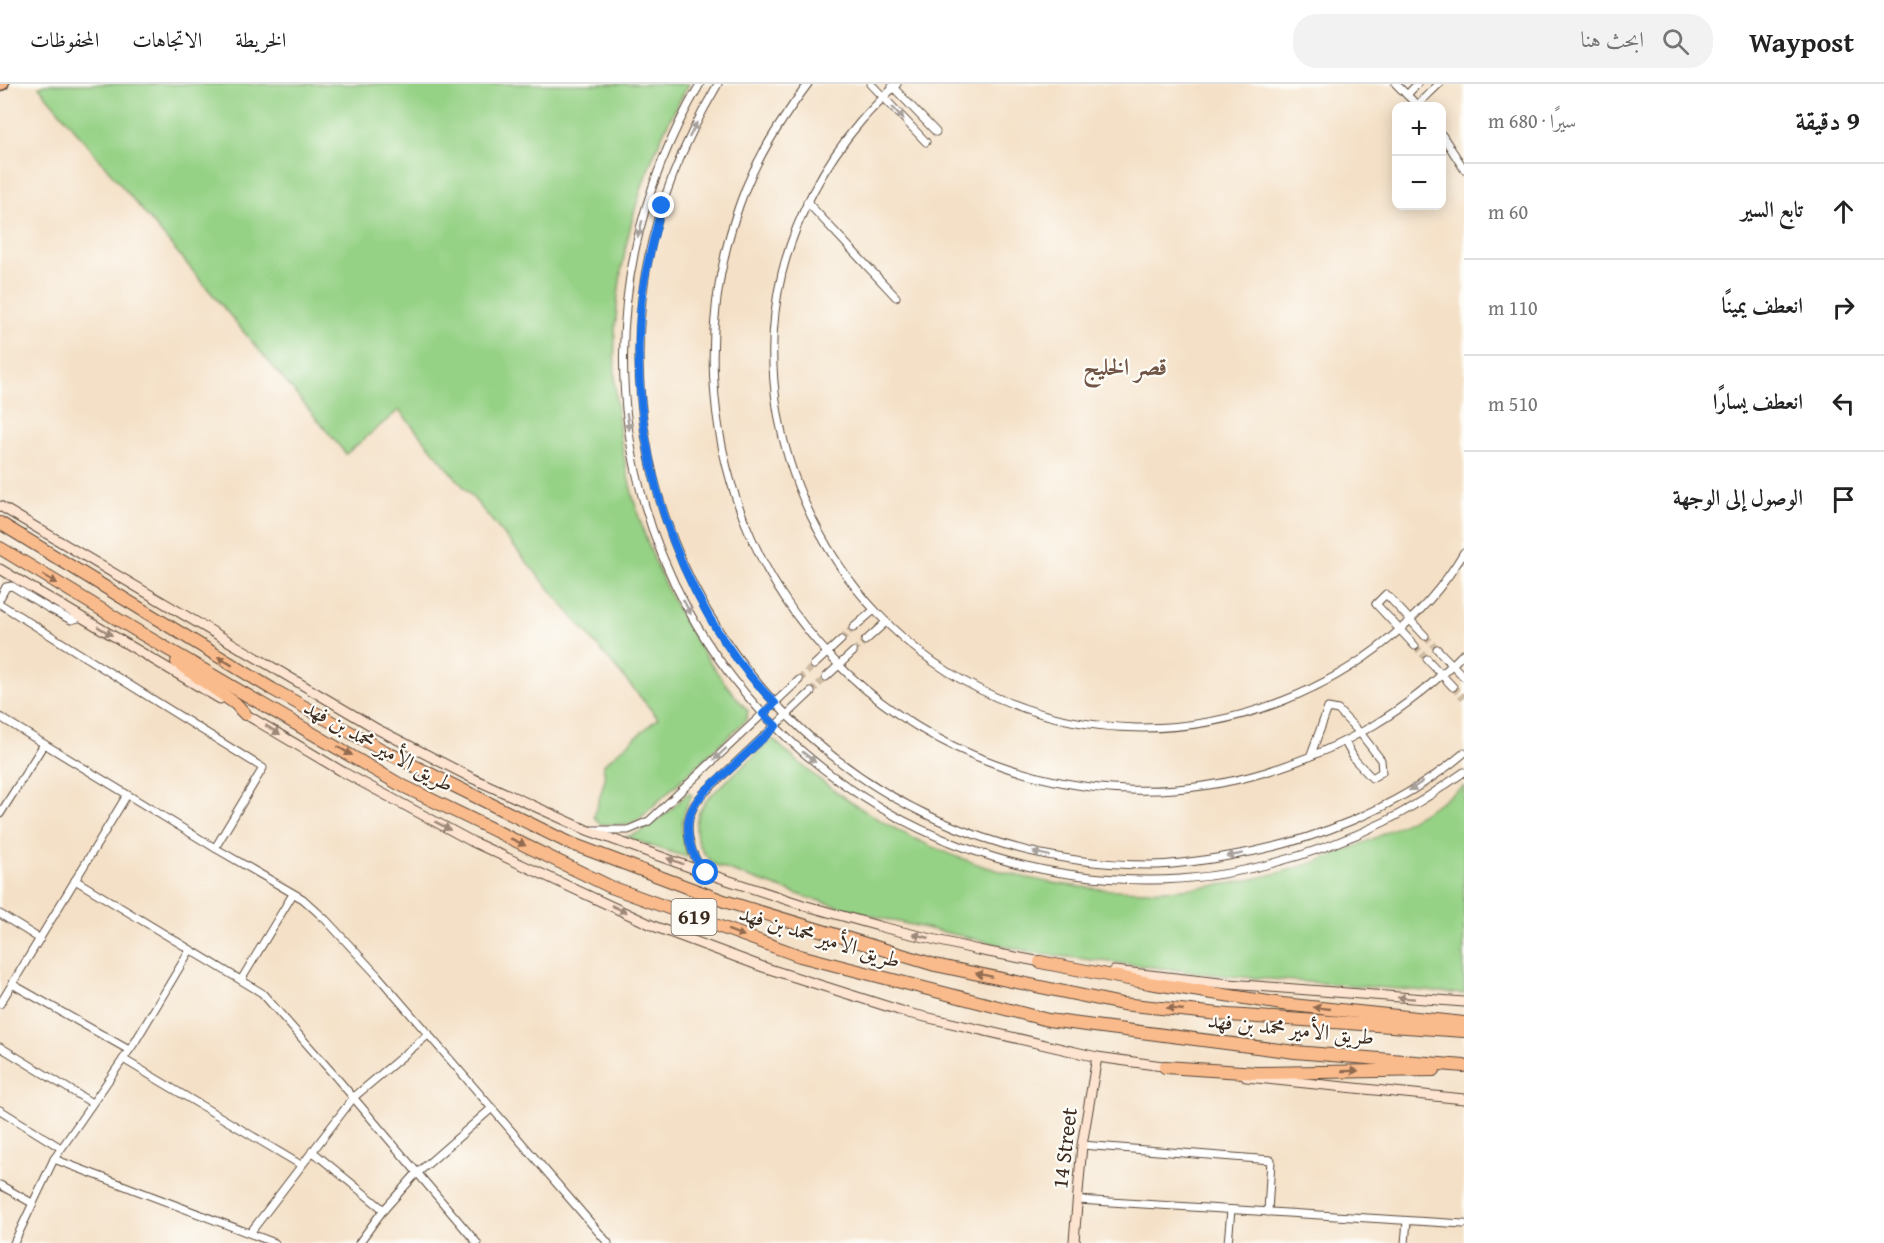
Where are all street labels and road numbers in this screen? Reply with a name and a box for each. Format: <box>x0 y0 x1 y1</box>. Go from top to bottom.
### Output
street label: طريق الأمير محمد بن فهد <box>298 690 460 800</box>
street label: طريق الأمير محمد بن فهد <box>735 896 905 976</box>
road number: 619 <box>672 899 716 935</box>
street label: طريق الأمير محمد بن فهد <box>1206 1003 1376 1053</box>
street label: 14 Street <box>1043 1105 1085 1190</box>

